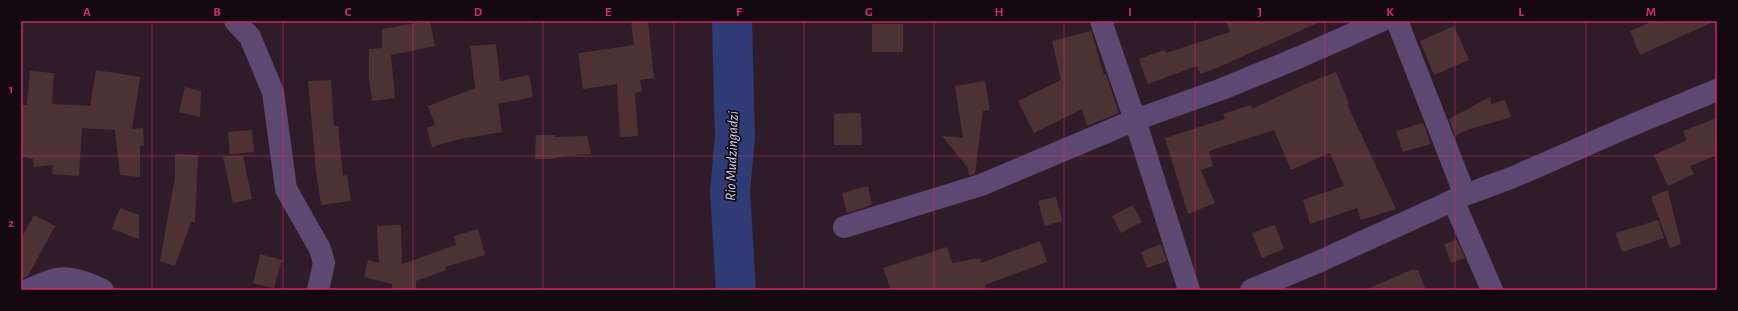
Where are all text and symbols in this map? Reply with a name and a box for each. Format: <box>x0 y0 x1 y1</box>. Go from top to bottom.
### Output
text: A <box>83 6 91 19</box>
text: B <box>213 6 221 19</box>
text: C <box>345 6 352 19</box>
text: D <box>474 6 483 19</box>
text: E <box>605 6 612 19</box>
text: F <box>736 6 743 19</box>
text: G <box>865 6 873 19</box>
text: H <box>994 6 1004 19</box>
text: I <box>1128 6 1132 19</box>
text: J <box>1258 6 1262 19</box>
text: K <box>1386 6 1394 19</box>
text: L <box>1518 6 1524 19</box>
text: M <box>1646 6 1656 19</box>
text: 1 <box>9 83 13 96</box>
water label: Rio Mudzingadzi <box>723 111 741 201</box>
text: 2 <box>8 217 14 230</box>

